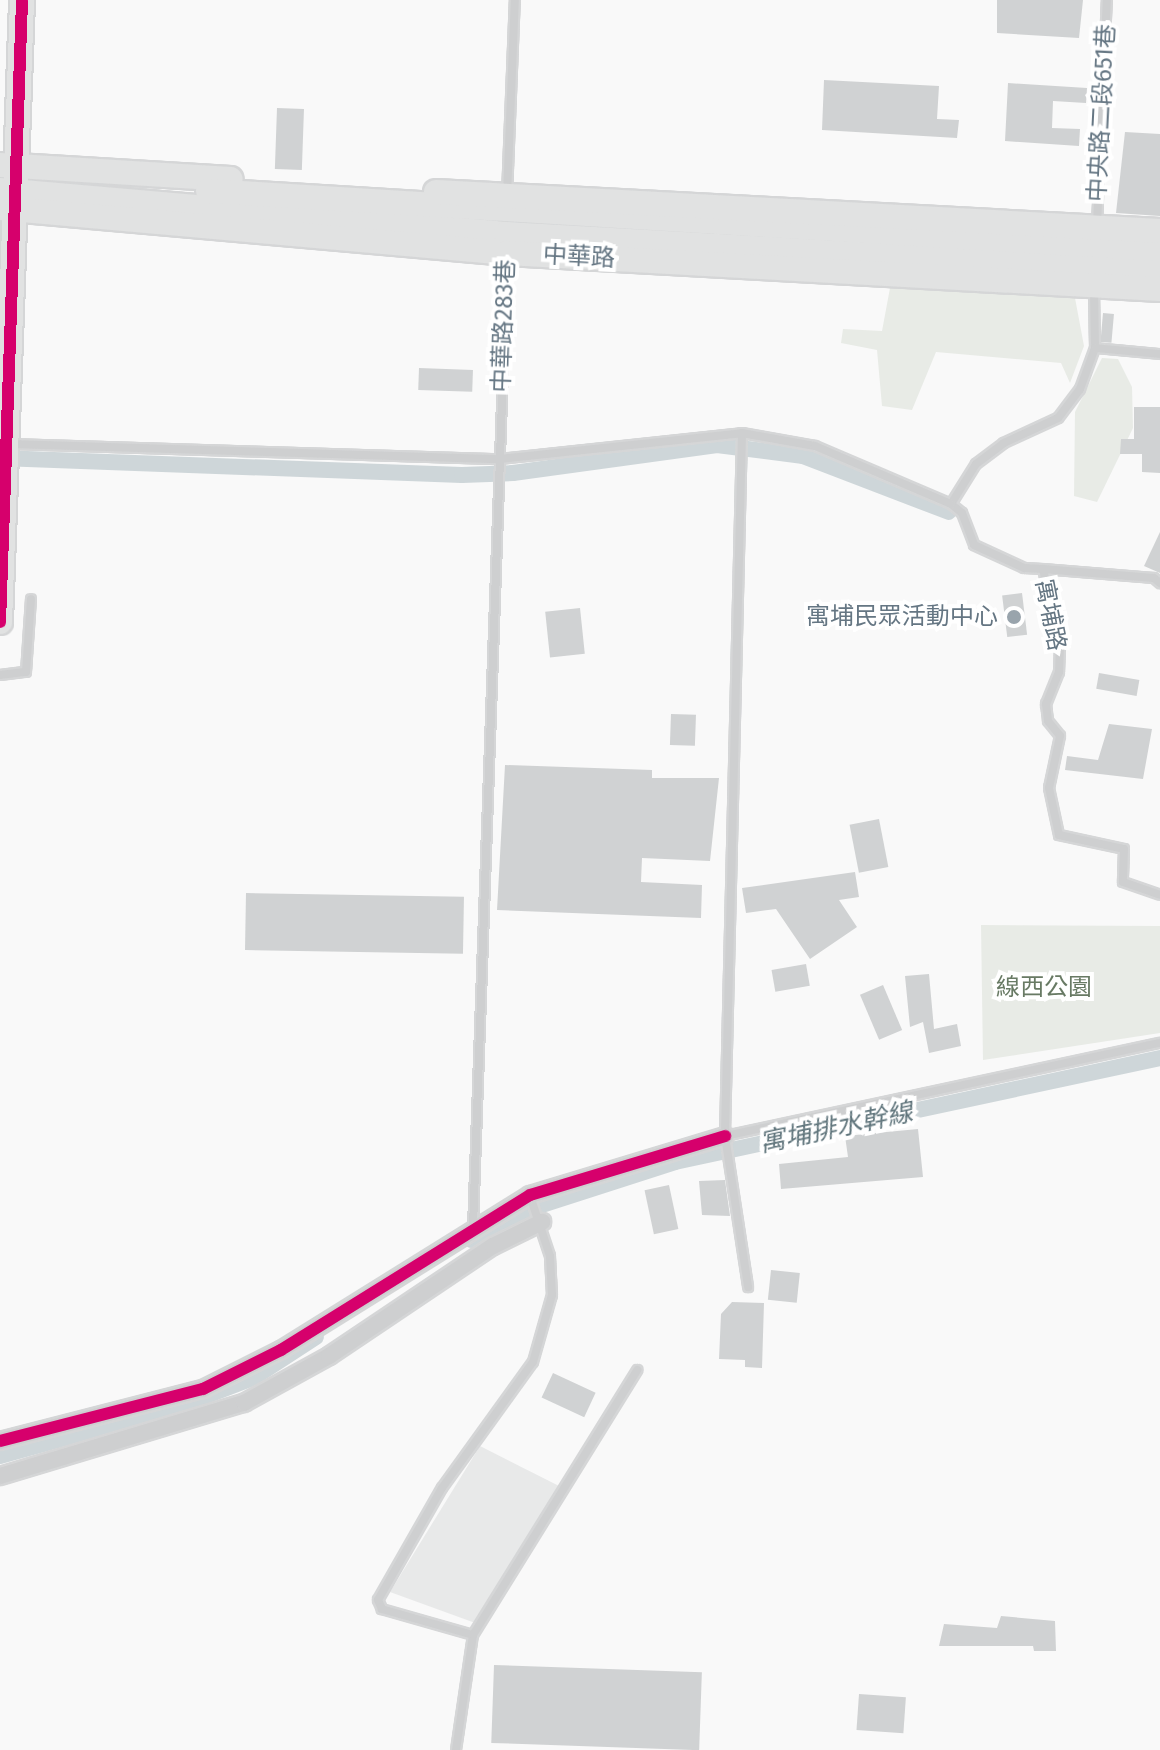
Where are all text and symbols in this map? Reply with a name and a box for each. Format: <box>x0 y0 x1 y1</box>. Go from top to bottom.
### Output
street label: 中央路二段651巷 <box>1083 23 1121 203</box>
street label: 中華路 <box>542 241 616 273</box>
street label: 中華路283巷 <box>487 259 521 393</box>
street label: 寓埔路 <box>1029 577 1071 653</box>
place label: 寓埔民眾活動中心 <box>806 603 998 631</box>
marker: 寓埔民眾活動中心 <box>1005 608 1023 626</box>
park label: 線西公園 <box>996 974 1092 1002</box>
water label: 寓埔排水幹線 <box>756 1097 916 1159</box>

